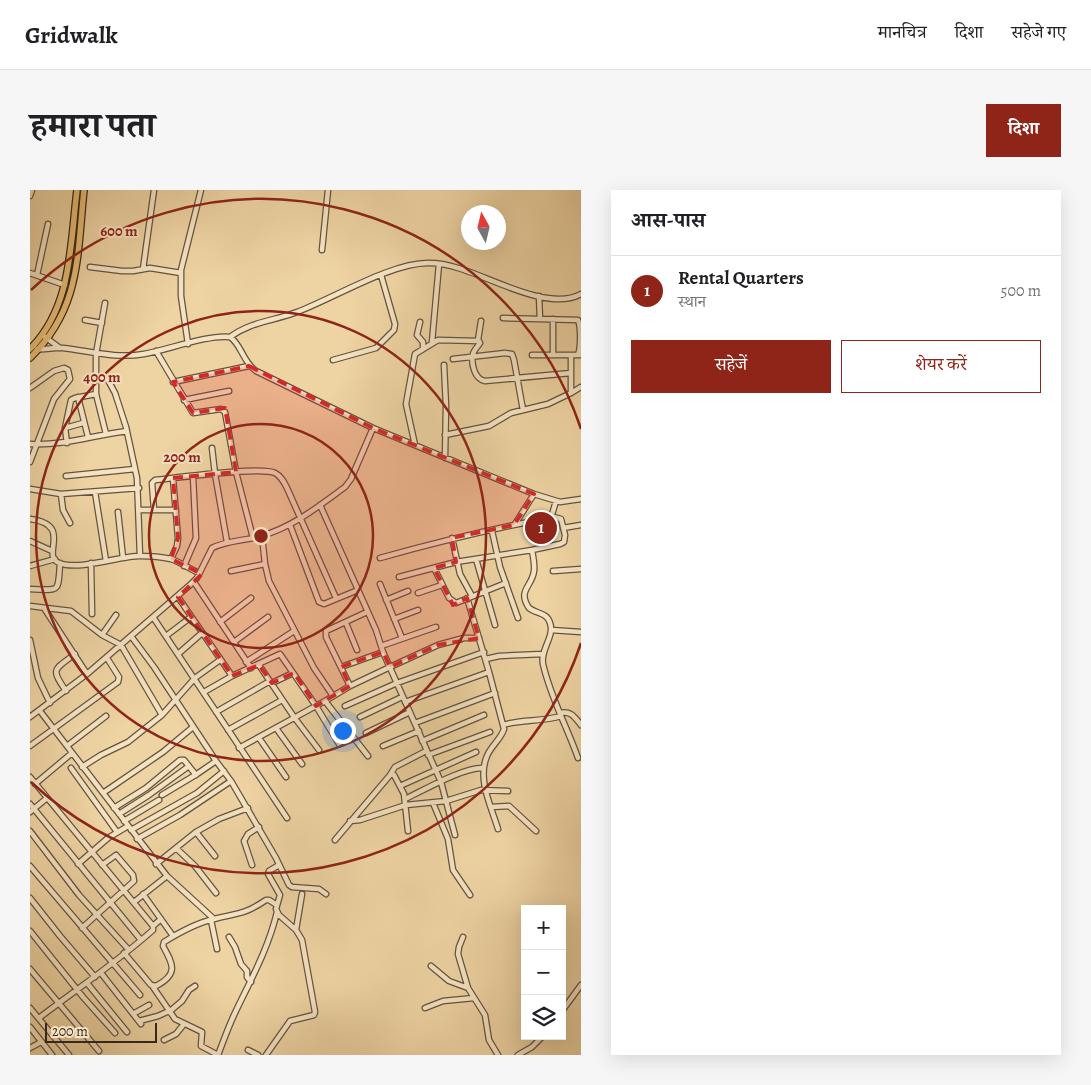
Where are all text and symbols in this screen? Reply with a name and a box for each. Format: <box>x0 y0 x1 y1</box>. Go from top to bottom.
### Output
text: Gridwalk <box>25 19 118 51</box>
text: मानचित्र <box>878 20 927 44</box>
text: दिशा <box>955 20 983 44</box>
text: सहेजे गए <box>1011 20 1066 44</box>
text: हमारा पता <box>30 101 155 149</box>
button: दिशा <box>986 104 1061 157</box>
north arrow <box>461 205 506 250</box>
text: आस-पास <box>631 206 705 234</box>
text: 600 m <box>100 221 138 241</box>
text: Rental Quarters <box>678 265 804 291</box>
text: 1 <box>644 280 650 302</box>
text: 500 m <box>1001 280 1041 302</box>
text: स्थान <box>678 291 706 313</box>
button: सहेजें <box>631 340 831 393</box>
button: शेयर करें <box>841 340 1041 393</box>
text: 400 m <box>83 367 121 387</box>
text: 200 m <box>163 447 201 467</box>
pin: 1 <box>525 509 557 547</box>
centre of rings <box>252 527 270 545</box>
your location <box>330 718 356 744</box>
map controls <box>521 905 566 1040</box>
button: + <box>521 905 566 950</box>
button: − <box>521 950 566 995</box>
button: layers <box>521 995 566 1040</box>
scale bar <box>45 1020 158 1043</box>
text: 200 m <box>52 1022 88 1041</box>

